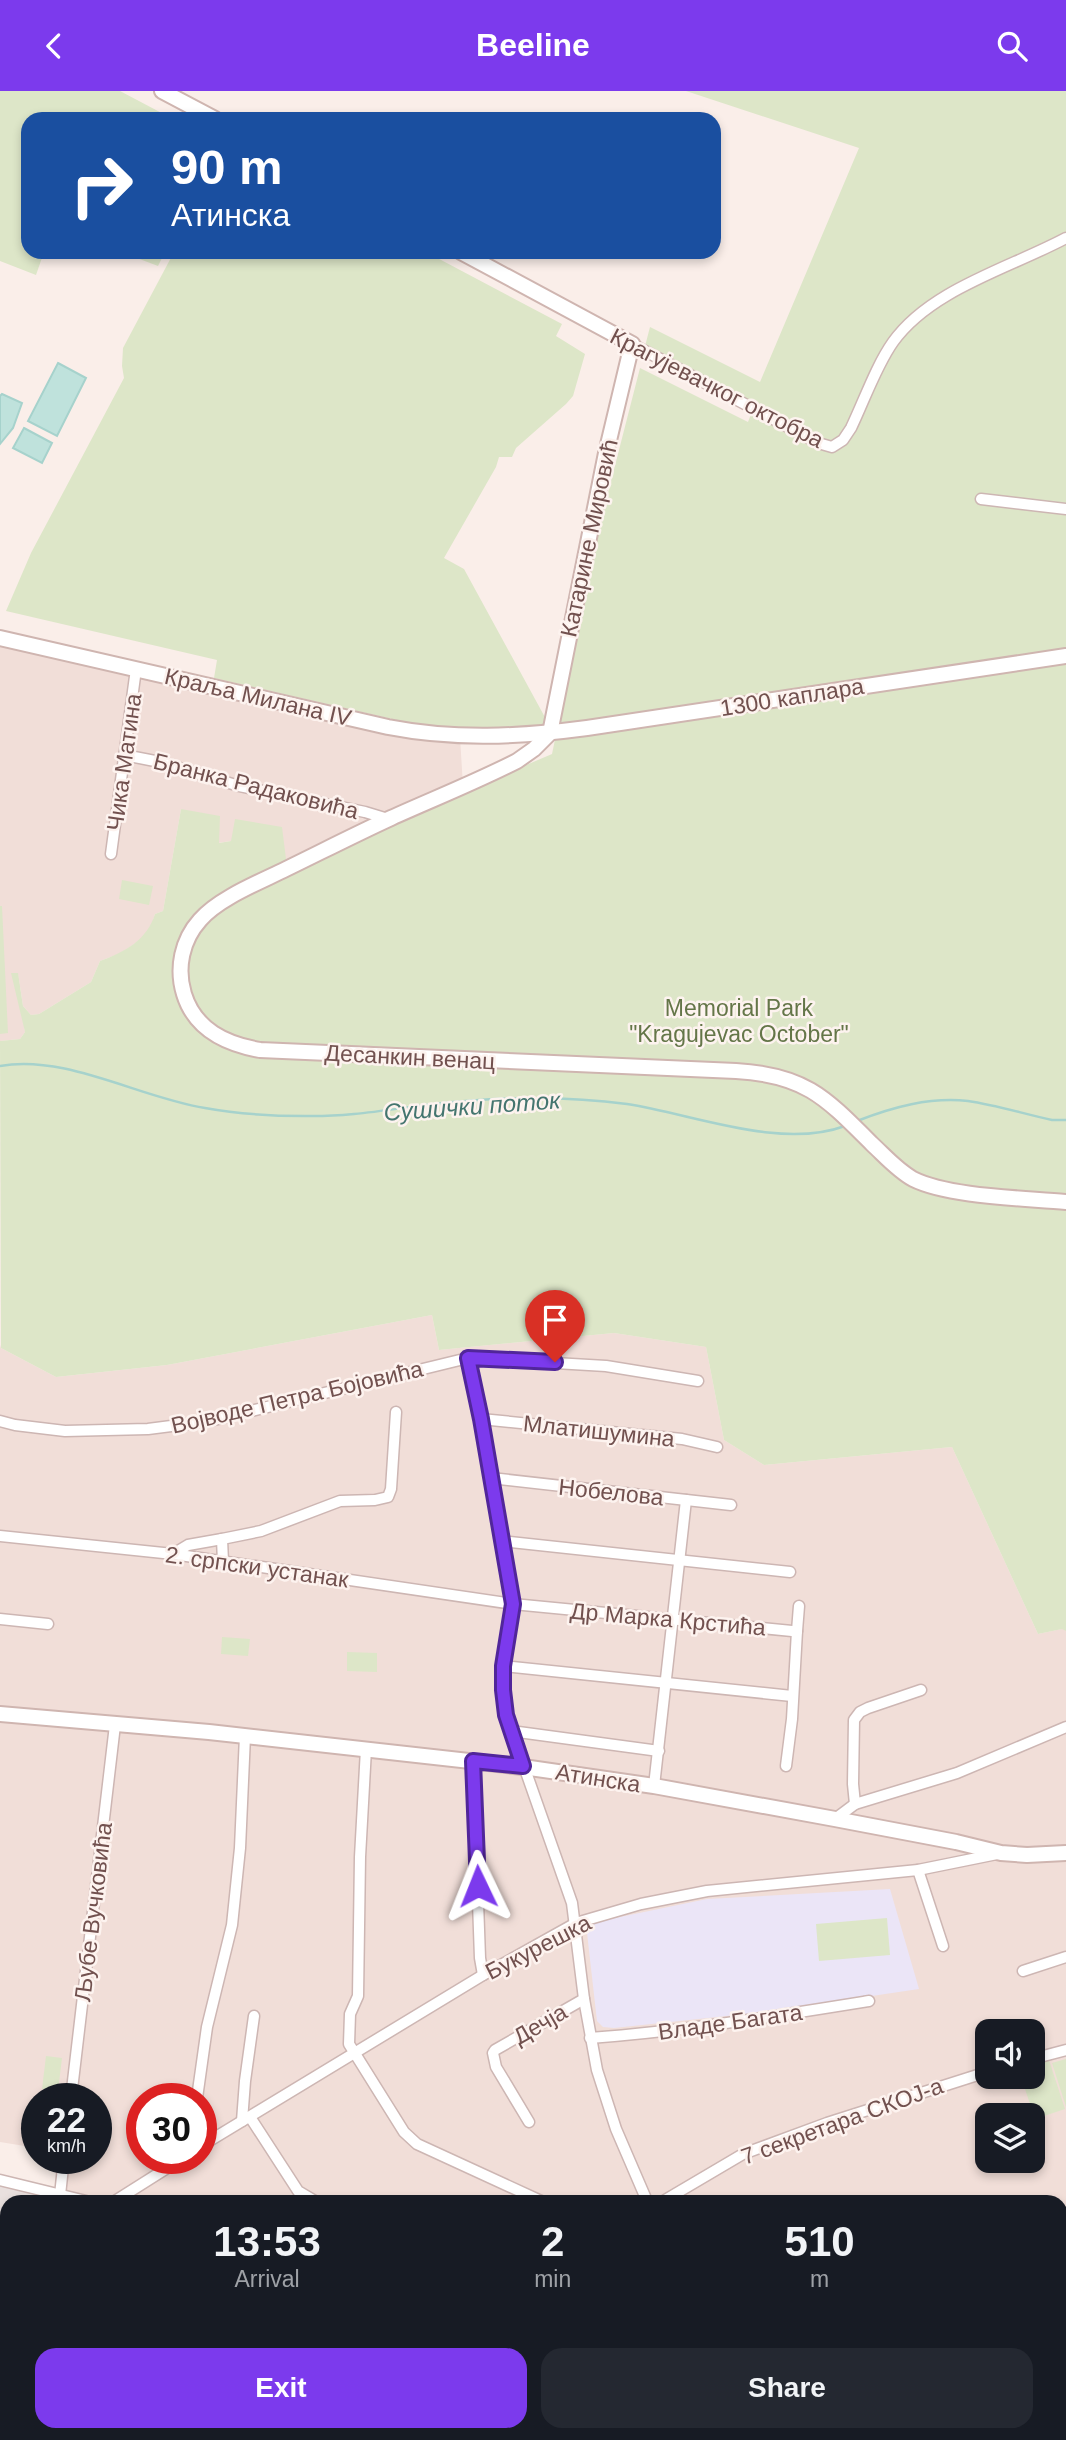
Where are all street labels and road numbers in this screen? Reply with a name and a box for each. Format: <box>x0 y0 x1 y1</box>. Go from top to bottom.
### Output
street label: Крагујевачког октобра <box>606 323 828 453</box>
street label: Катарине Мировић <box>555 437 623 639</box>
street label: Краља Милана IV <box>162 663 355 731</box>
street label: 1300 каплара <box>718 673 866 721</box>
street label: Чика Матина <box>101 691 147 832</box>
street label: Бранка Радаковића <box>151 748 361 824</box>
street label: Десанкин венац <box>324 1040 496 1074</box>
street label: Војводе Петра Бојовића <box>169 1355 426 1439</box>
street label: Млатишумина <box>522 1410 676 1452</box>
street label: Нобелова <box>557 1474 665 1510</box>
street label: 2. српски устанак <box>164 1541 351 1593</box>
street label: Др Марка Крстића <box>569 1598 767 1641</box>
street label: Атинска <box>554 1758 643 1798</box>
street label: Љубе Вучковића <box>69 1821 117 2003</box>
street label: Букурешка <box>481 1909 595 1985</box>
street label: Дечја <box>509 1998 572 2050</box>
street label: Владе Багата <box>656 1999 804 2045</box>
street label: 7 секретара СКОЈ-а <box>737 2072 947 2170</box>

